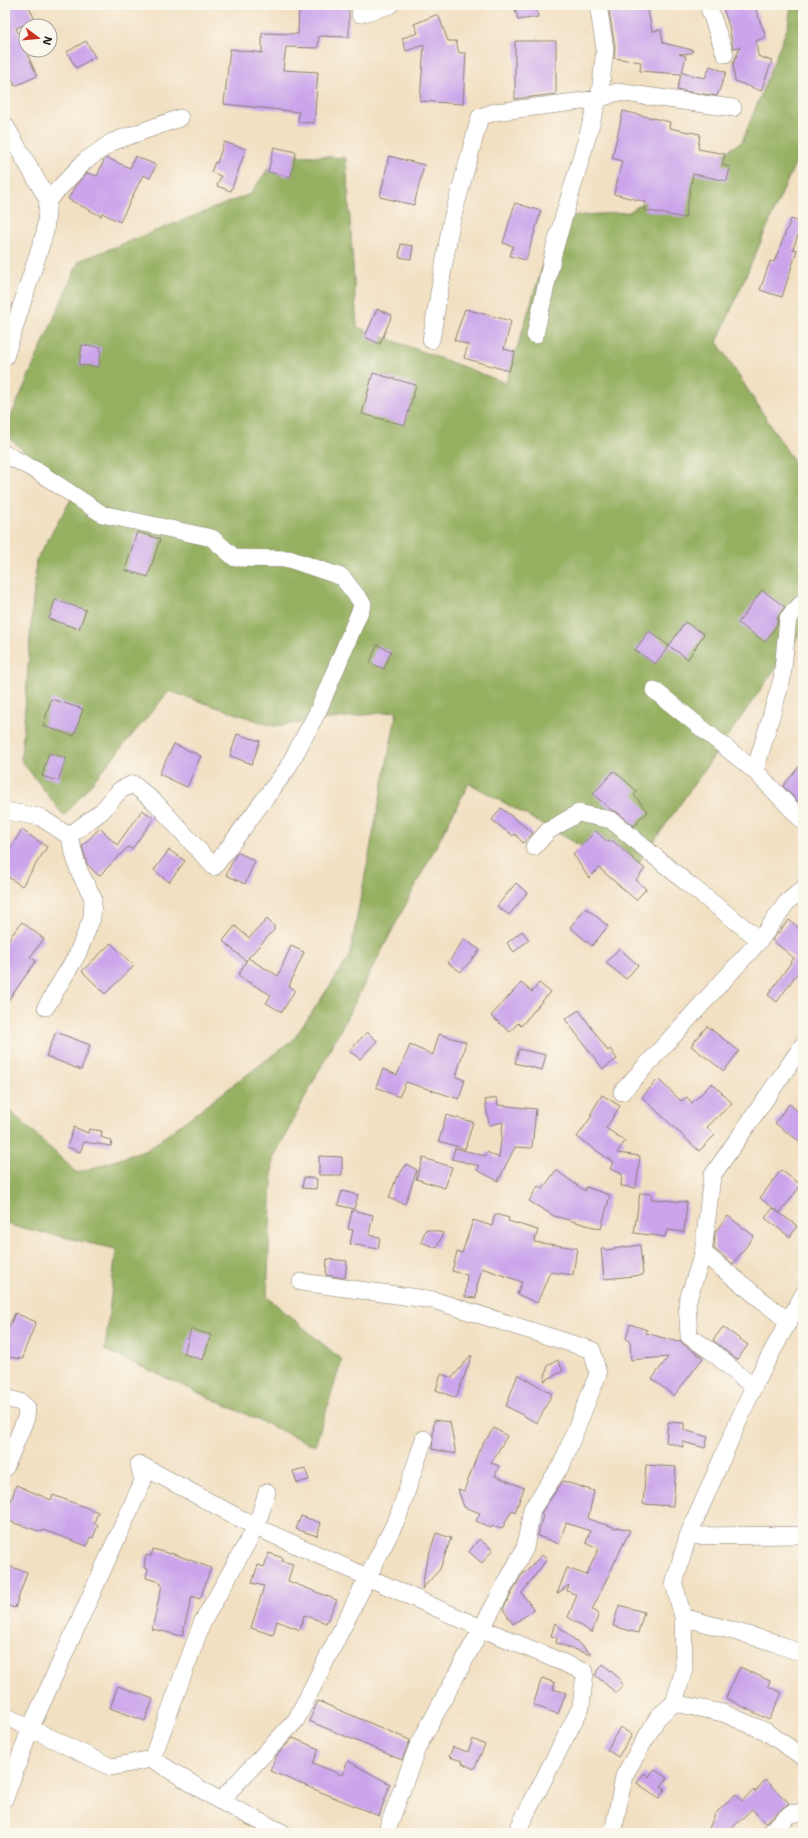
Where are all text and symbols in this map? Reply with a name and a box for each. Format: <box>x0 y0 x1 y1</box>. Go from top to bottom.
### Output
north arrow <box>18 18 58 58</box>
text: N <box>39 34 56 47</box>

